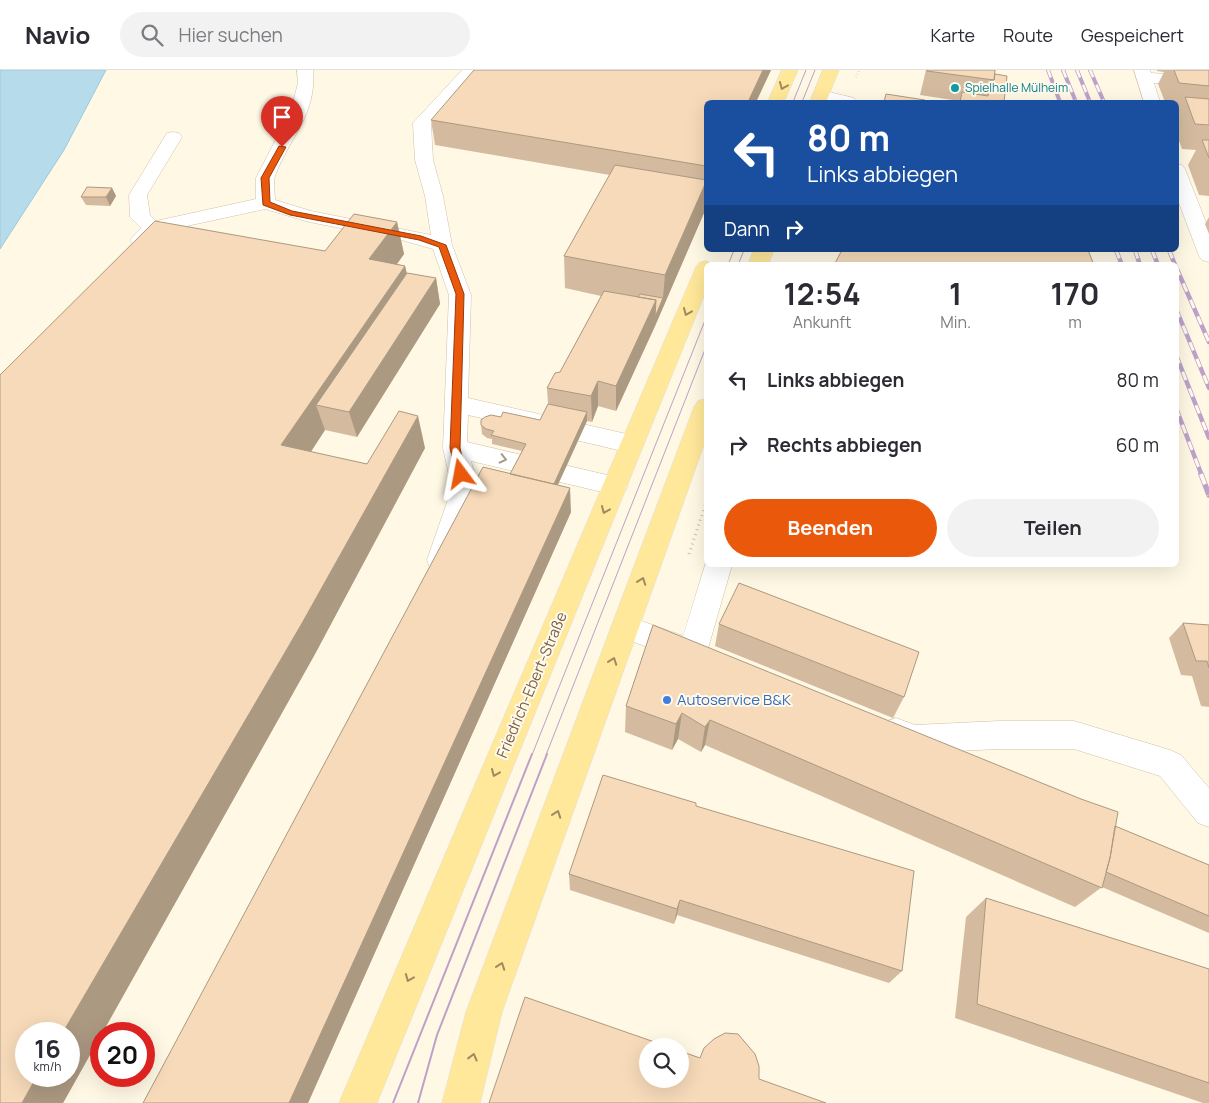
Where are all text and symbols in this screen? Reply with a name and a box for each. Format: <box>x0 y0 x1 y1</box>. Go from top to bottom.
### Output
search box <box>120 12 470 57</box>
text: Navio <box>25 18 90 51</box>
icon: search <box>138 21 166 49</box>
text: Hier suchen <box>178 22 283 48</box>
text: Karte <box>930 23 975 47</box>
text: Route <box>1003 23 1053 47</box>
text: Gespeichert <box>1081 23 1184 47</box>
place label: Spielhalle Mülheim <box>965 79 1068 96</box>
one-way arrow <box>779 81 790 90</box>
marker: Spielhalle Mülheim <box>949 82 961 94</box>
pin <box>261 96 303 147</box>
icon: arrive <box>268 103 296 131</box>
text: 80 m <box>807 114 890 162</box>
icon: left <box>724 120 789 185</box>
text: Links abbiegen <box>807 159 958 189</box>
icon: right <box>780 215 808 243</box>
text: Dann <box>724 216 770 242</box>
text: 12:54 <box>784 273 861 314</box>
text: 1 <box>949 273 962 314</box>
text: 170 <box>1051 273 1099 314</box>
one-way arrow <box>683 307 694 316</box>
text: Ankunft <box>793 311 851 333</box>
text: Min. <box>940 311 971 333</box>
text: m <box>1068 311 1082 333</box>
icon: left <box>724 366 752 394</box>
text: Links abbiegen <box>767 367 904 393</box>
text: 80 m <box>1116 367 1159 393</box>
icon: right <box>724 431 752 459</box>
text: Rechts abbiegen <box>767 432 922 458</box>
text: 60 m <box>1116 432 1159 458</box>
position arrow <box>434 447 486 499</box>
one-way arrow <box>498 453 507 464</box>
button: Beenden <box>724 499 937 557</box>
button: Teilen <box>947 499 1159 557</box>
one-way arrow <box>600 505 611 514</box>
one-way arrow <box>636 577 646 586</box>
street label: Friedrich-Ebert-Straße <box>491 608 572 761</box>
one-way arrow <box>607 657 617 666</box>
place label: Autoservice B&K <box>677 689 791 710</box>
marker: Autoservice B&K <box>661 694 673 706</box>
one-way arrow <box>490 768 501 777</box>
one-way arrow <box>551 810 561 818</box>
one-way arrow <box>495 962 505 971</box>
one-way arrow <box>405 973 416 982</box>
speed limit sign: 20 <box>90 1022 155 1087</box>
text: 16 <box>34 1031 61 1066</box>
map controls <box>639 1038 689 1088</box>
button: search <box>639 1038 689 1088</box>
one-way arrow <box>467 1054 477 1062</box>
text: km/h <box>34 1058 61 1075</box>

